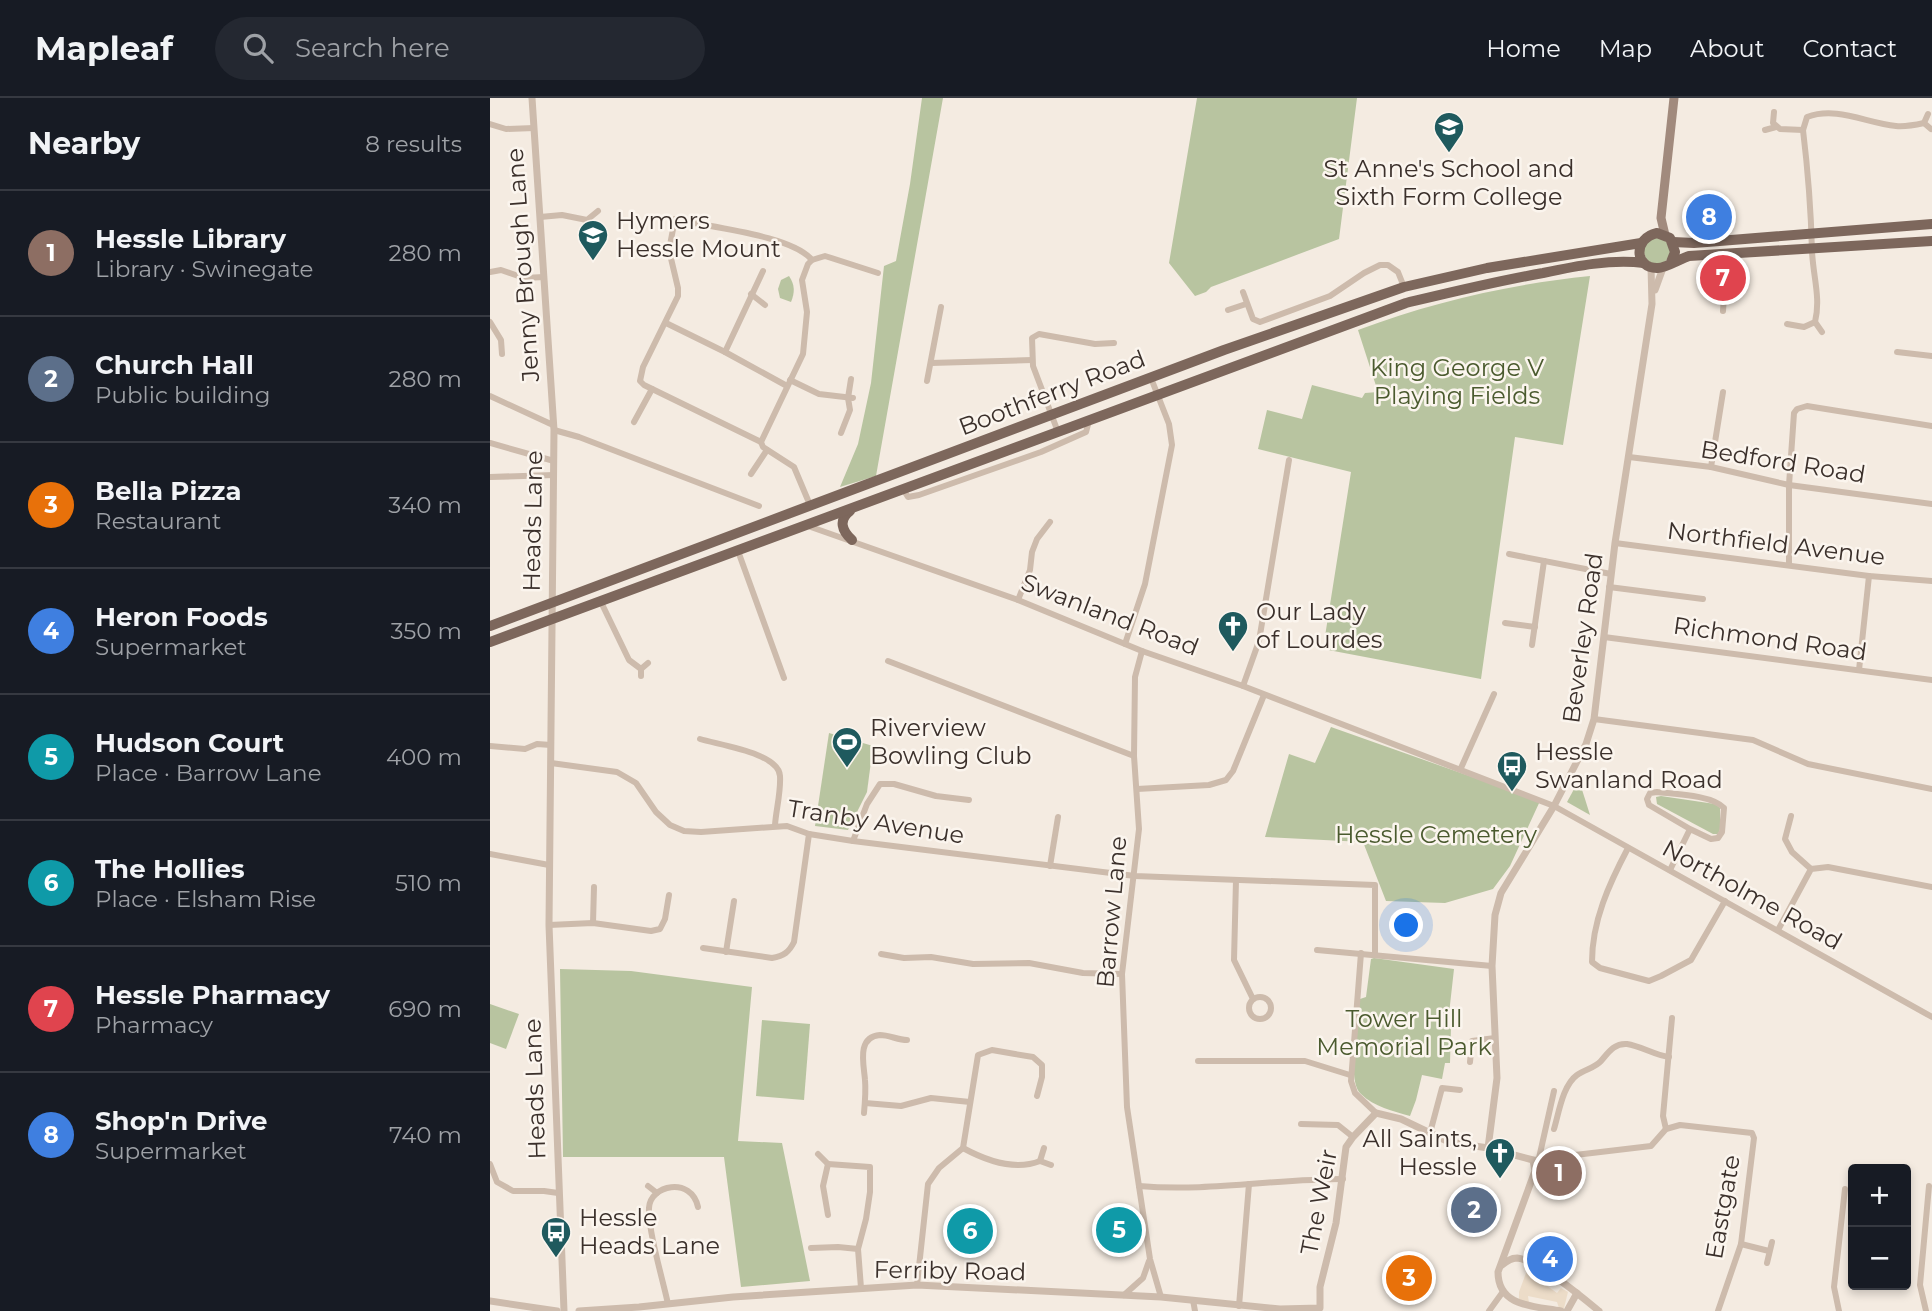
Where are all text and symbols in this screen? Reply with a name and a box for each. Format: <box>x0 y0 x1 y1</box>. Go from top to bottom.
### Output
search box <box>215 17 705 80</box>
text: Mapleaf <box>35 28 173 68</box>
icon: search <box>239 29 277 67</box>
text: Search here <box>295 32 450 64</box>
text: Home <box>1486 34 1561 63</box>
text: Map <box>1599 34 1652 63</box>
text: About <box>1690 34 1764 63</box>
text: Contact <box>1802 34 1897 63</box>
school or university icon: St Anne's School and Sixth Form College <box>1432 110 1466 154</box>
text: Nearby <box>28 125 140 162</box>
text: 8 results <box>365 130 462 158</box>
street label: Jenny Brough Lane <box>500 147 545 384</box>
place label: St Anne's School and Sixth Form College <box>1323 154 1575 211</box>
pin: 8 <box>1686 191 1732 243</box>
place label: Hymers Hessle Mount <box>616 206 781 263</box>
school or university icon: Hymers Hessle Mount <box>576 218 610 262</box>
text: Hessle Library <box>95 223 286 255</box>
text: 1 <box>46 239 56 267</box>
text: 280 m <box>389 239 462 267</box>
pin: 7 <box>1700 252 1746 304</box>
text: Library · Swinegate <box>95 255 313 283</box>
street label: Boothferry Road <box>954 344 1149 441</box>
text: Church Hall <box>95 349 254 381</box>
park label: King George V Playing Fields <box>1370 353 1544 410</box>
text: 2 <box>44 365 58 393</box>
text: 280 m <box>389 365 462 393</box>
text: Public building <box>95 381 270 409</box>
street label: Bedford Road <box>1699 434 1868 489</box>
street label: Heads Lane <box>517 450 548 592</box>
text: Bella Pizza <box>95 475 241 507</box>
text: 3 <box>44 491 58 519</box>
text: 340 m <box>388 491 462 519</box>
text: Restaurant <box>95 507 221 535</box>
street label: Northfield Avenue <box>1666 516 1887 571</box>
street label: Beverley Road <box>1556 551 1609 725</box>
street label: Swanland Road <box>1017 567 1203 662</box>
place label: Our Lady of Lourdes <box>1256 597 1382 654</box>
text: Heron Foods <box>95 601 268 633</box>
church icon: Our Lady of Lourdes <box>1216 609 1250 653</box>
street label: Richmond Road <box>1671 611 1869 666</box>
text: 4 <box>43 617 59 645</box>
text: 350 m <box>391 617 462 645</box>
text: Supermarket <box>95 633 247 661</box>
place label: Riverview Bowling Club <box>870 713 1032 770</box>
sports icon: Riverview Bowling Club <box>830 725 864 769</box>
text: Hudson Court <box>95 727 284 759</box>
place label: Hessle Swanland Road <box>1535 737 1723 794</box>
text: 5 <box>44 743 58 771</box>
text: 400 m <box>386 743 462 771</box>
bus stop icon: Hessle Swanland Road <box>1495 749 1529 793</box>
text: Place · Barrow Lane <box>95 759 322 787</box>
street label: Tranby Avenue <box>786 793 966 850</box>
park label: Hessle Cemetery <box>1335 820 1537 849</box>
street label: Northolme Road <box>1657 833 1847 956</box>
street label: Barrow Lane <box>1090 835 1133 989</box>
text: The Hollies <box>95 853 245 885</box>
text: 6 <box>44 869 58 897</box>
text: 510 m <box>395 869 462 897</box>
text: Place · Elsham Rise <box>95 885 316 913</box>
your location <box>1389 908 1423 942</box>
text: Hessle Pharmacy <box>95 979 330 1011</box>
text: 7 <box>44 995 58 1023</box>
text: 690 m <box>388 995 462 1023</box>
park label: Tower Hill Memorial Park <box>1316 1004 1492 1061</box>
text: Pharmacy <box>95 1011 213 1039</box>
street label: Heads Lane <box>518 1018 551 1160</box>
text: Shop'n Drive <box>95 1105 268 1137</box>
text: 8 <box>43 1121 59 1149</box>
text: 740 m <box>389 1121 462 1149</box>
place label: All Saints, Hessle <box>1362 1124 1477 1181</box>
church icon: All Saints, Hessle <box>1483 1136 1517 1180</box>
text: Supermarket <box>95 1137 247 1165</box>
street label: The Weir <box>1294 1147 1343 1257</box>
pin: 1 <box>1536 1147 1582 1199</box>
street label: Eastgate <box>1699 1152 1746 1261</box>
map controls <box>1848 1164 1911 1290</box>
button: + <box>1848 1164 1911 1227</box>
pin: 2 <box>1451 1184 1497 1236</box>
place label: Hessle Heads Lane <box>579 1203 720 1260</box>
pin: 5 <box>1096 1204 1142 1256</box>
pin: 6 <box>947 1205 993 1257</box>
bus stop icon: Hessle Heads Lane <box>539 1215 573 1259</box>
button: − <box>1848 1227 1911 1290</box>
pin: 4 <box>1527 1233 1573 1285</box>
pin: 3 <box>1386 1252 1432 1304</box>
street label: Ferriby Road <box>873 1255 1027 1286</box>

